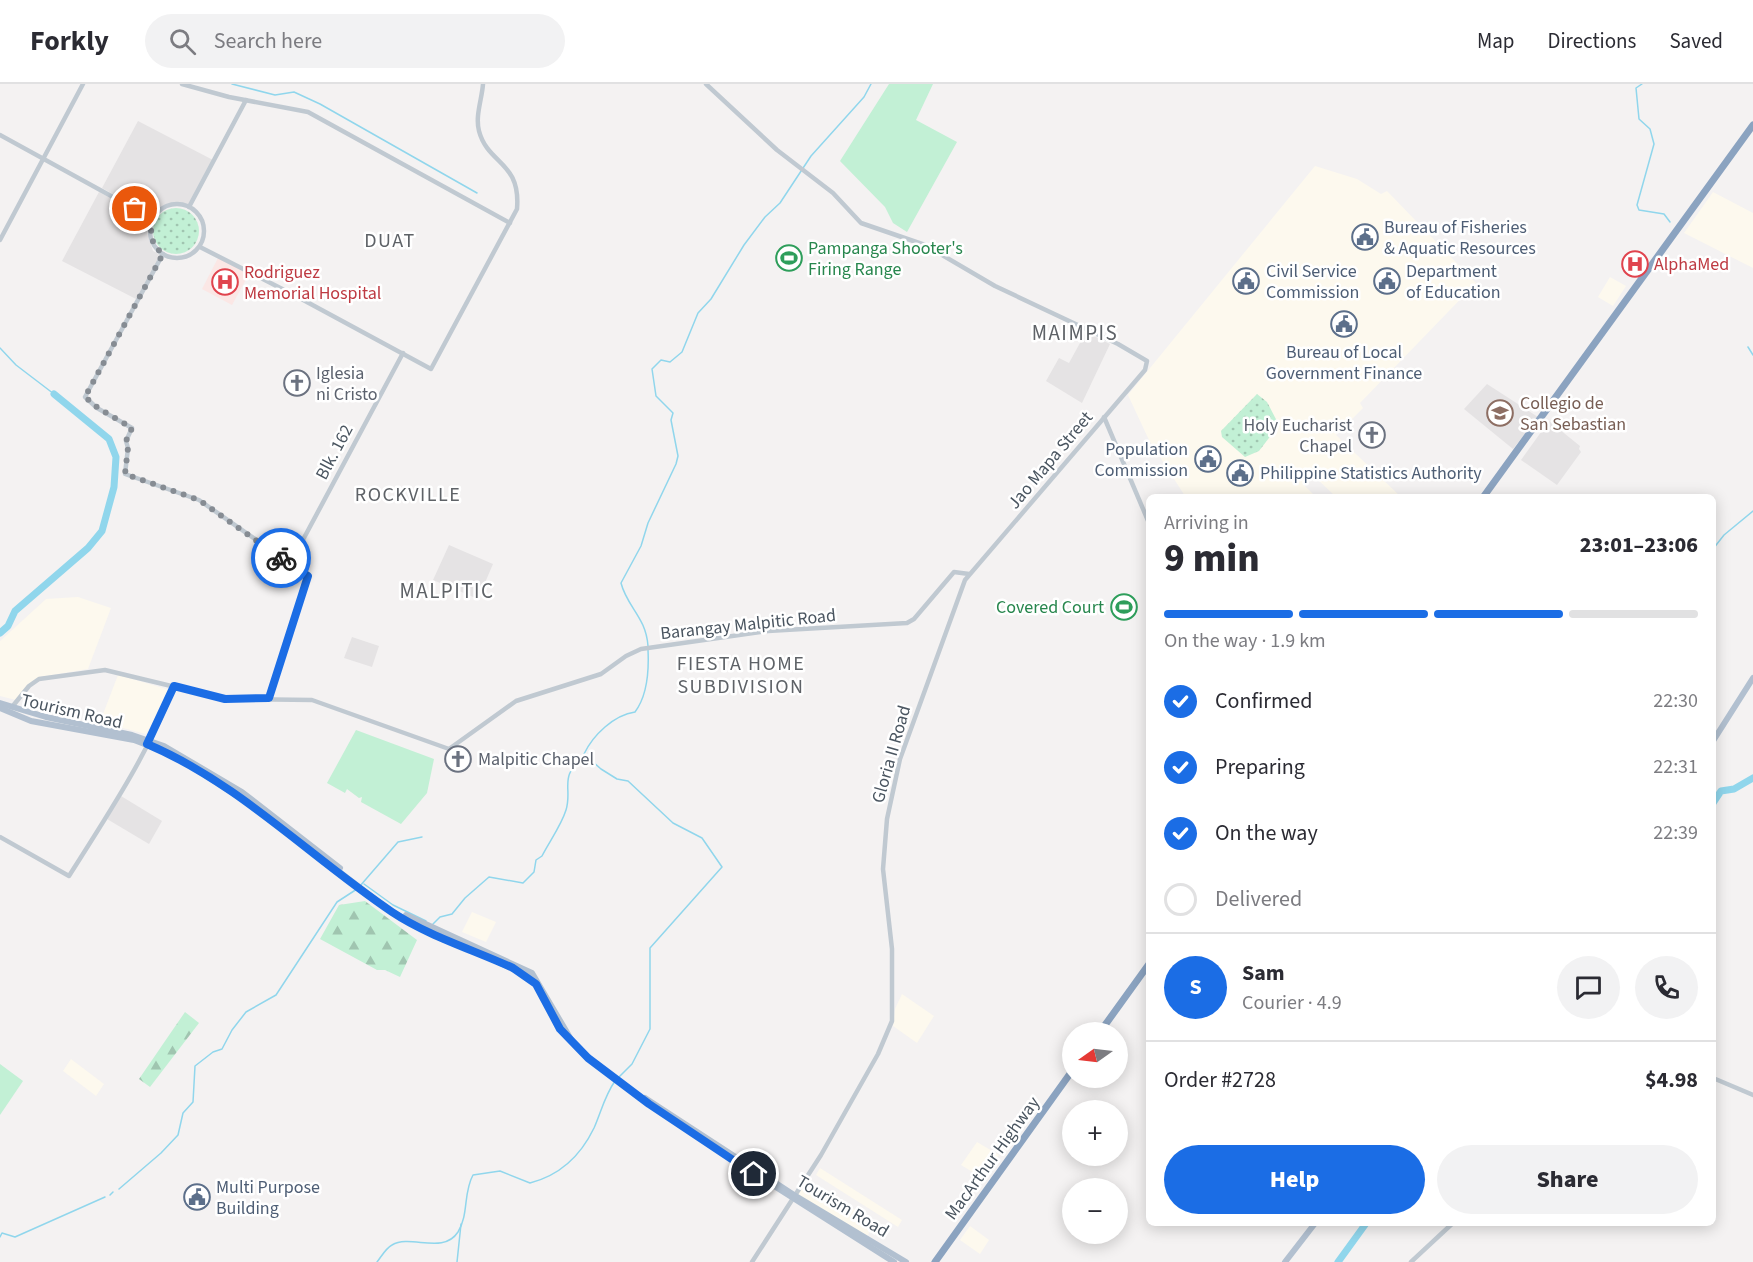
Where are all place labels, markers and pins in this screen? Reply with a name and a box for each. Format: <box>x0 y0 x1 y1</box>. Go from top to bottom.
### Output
pin <box>109 183 160 234</box>
place label: Bureau of Fisheries & Aquatic Resources <box>1384 215 1536 261</box>
public building icon: Bureau of Fisheries & Aquatic Resources <box>1350 222 1380 252</box>
place label: Pampanga Shooter's Firing Range <box>808 236 963 282</box>
sports icon: Pampanga Shooter's Firing Range <box>774 243 804 273</box>
hospital icon: AlphaMed <box>1620 249 1650 279</box>
place label: AlphaMed <box>1654 252 1729 277</box>
place label: Civil Service Commission <box>1266 259 1359 305</box>
place label: Department of Education <box>1406 259 1501 305</box>
place label: Rodriguez Memorial Hospital <box>244 260 381 306</box>
public building icon: Civil Service Commission <box>1231 266 1261 296</box>
public building icon: Department of Education <box>1372 266 1402 296</box>
hospital icon: Rodriguez Memorial Hospital <box>210 267 240 297</box>
public building icon: Bureau of Local Government Finance <box>1329 309 1359 339</box>
place label: Bureau of Local Government Finance <box>1266 340 1422 386</box>
place label: Iglesia ni Cristo <box>316 361 378 407</box>
church icon: Iglesia ni Cristo <box>282 368 312 398</box>
place label: Collegio de San Sebastian <box>1520 391 1626 437</box>
school or university icon: Collegio de San Sebastian <box>1485 398 1515 428</box>
place label: Holy Eucharist Chapel <box>1244 413 1352 459</box>
church icon: Holy Eucharist Chapel <box>1357 420 1387 450</box>
place label: Population Commission <box>1095 437 1188 483</box>
public building icon: Population Commission <box>1193 444 1223 474</box>
public building icon: Philippine Statistics Authority <box>1225 458 1255 488</box>
place label: Philippine Statistics Authority <box>1260 461 1482 486</box>
sports icon: Covered Court <box>1109 592 1139 622</box>
place label: Covered Court <box>996 595 1104 620</box>
church icon: Malpitic Chapel <box>443 744 473 774</box>
place label: Malpitic Chapel <box>478 747 594 772</box>
pin <box>728 1148 779 1199</box>
place label: Multi Purpose Building <box>216 1175 320 1221</box>
public building icon: Multi Purpose Building <box>182 1182 212 1212</box>

